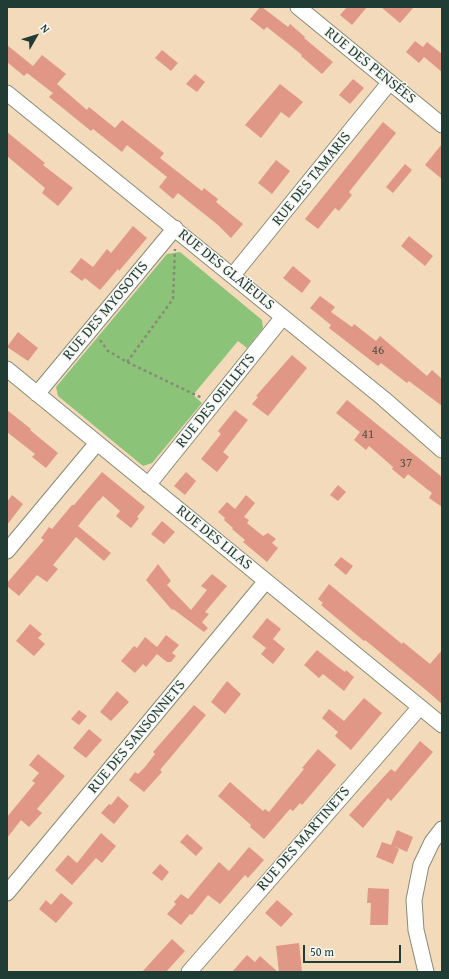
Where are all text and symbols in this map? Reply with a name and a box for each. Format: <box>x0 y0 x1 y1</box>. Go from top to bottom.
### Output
north arrow <box>16 16 56 56</box>
text: N <box>37 21 54 36</box>
street label: RUE DES PENSÉES <box>321 24 419 108</box>
street label: RUE DES TAMARIS <box>269 129 355 229</box>
street label: RUE DES GLAÏEULS <box>174 226 278 314</box>
street label: RUE DES MYOSOTIS <box>59 258 153 364</box>
house number: 46 <box>372 343 384 359</box>
street label: RUE DES OEILLETS <box>173 350 259 452</box>
house number: 41 <box>362 427 374 443</box>
house number: 37 <box>400 456 412 472</box>
street label: RUE DES LILAS <box>172 502 256 574</box>
street label: RUE DES SANSONNETS <box>84 677 190 797</box>
street label: RUE DES MARTINETS <box>254 783 354 895</box>
scale bar <box>305 937 403 963</box>
text: 50 m <box>310 943 334 960</box>

